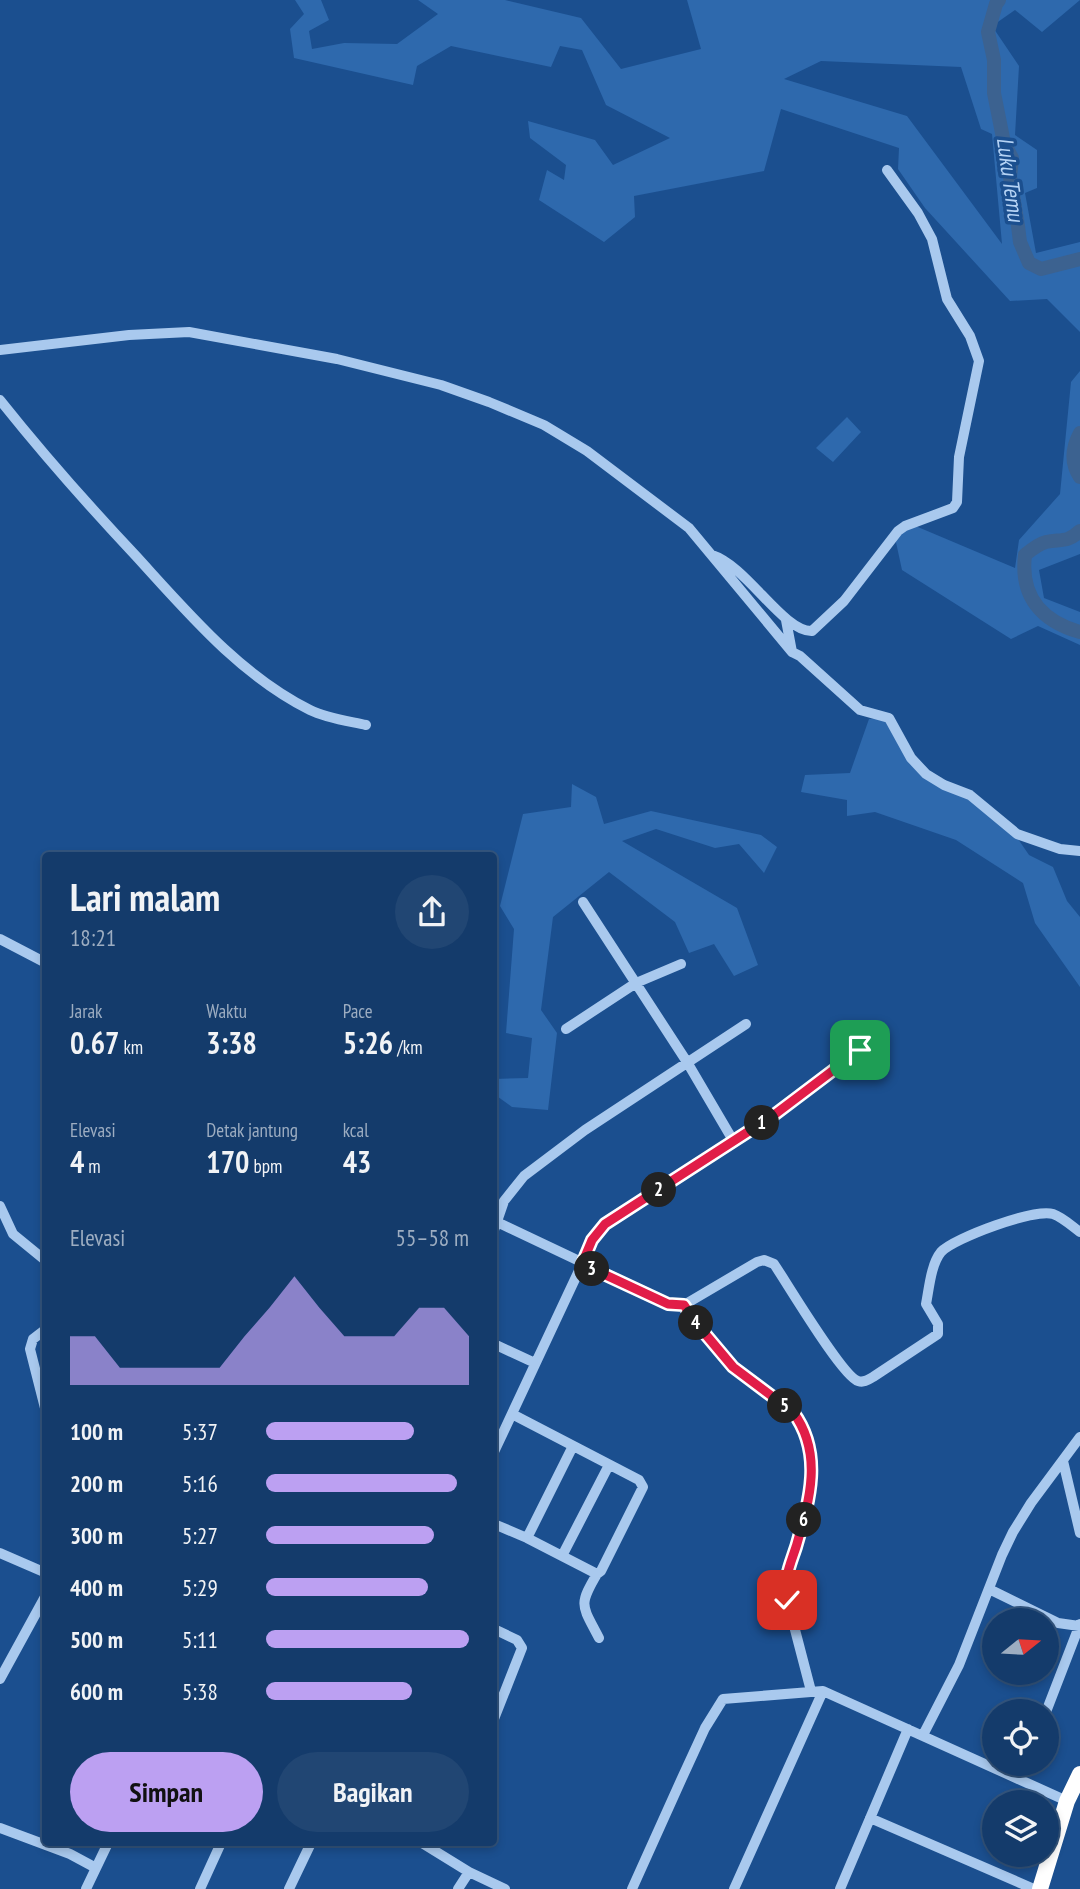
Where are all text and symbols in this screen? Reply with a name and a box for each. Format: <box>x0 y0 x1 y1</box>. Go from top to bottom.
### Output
water label: Luku Temu <box>991 135 1032 225</box>
text: Lari malam <box>70 872 220 921</box>
button: share <box>395 875 469 949</box>
text: 18:21 <box>70 923 116 952</box>
text: Jarak <box>70 999 102 1023</box>
text: Waktu <box>206 999 247 1023</box>
text: Pace <box>343 999 373 1023</box>
pin <box>830 1020 890 1080</box>
text: 0.67 <box>70 1023 119 1062</box>
text: 3:38 <box>206 1023 257 1062</box>
text: 5:26 <box>343 1023 393 1062</box>
icon: arrive <box>841 1031 879 1069</box>
text: km <box>119 1035 143 1059</box>
text: /km <box>393 1035 423 1059</box>
pin: 1 <box>744 1106 780 1140</box>
text: 1 <box>757 1110 766 1134</box>
text: Elevasi <box>70 1118 116 1142</box>
text: Detak jantung <box>206 1118 298 1142</box>
text: kcal <box>343 1118 369 1142</box>
text: 4 <box>70 1142 84 1181</box>
text: 170 <box>206 1142 249 1181</box>
text: 43 <box>343 1142 371 1181</box>
text: m <box>84 1154 101 1178</box>
text: bpm <box>249 1154 282 1178</box>
pin: 2 <box>642 1172 676 1208</box>
text: 2 <box>654 1177 663 1201</box>
text: Elevasi <box>70 1223 125 1252</box>
text: 55–58 m <box>396 1223 469 1252</box>
pin: 3 <box>574 1252 610 1286</box>
text: 3 <box>587 1256 596 1280</box>
pin: 4 <box>678 1306 714 1340</box>
text: 4 <box>691 1310 700 1334</box>
pin: 5 <box>768 1388 802 1424</box>
text: 5 <box>780 1393 789 1417</box>
text: 100 m <box>70 1417 123 1446</box>
text: 5:37 <box>182 1417 218 1446</box>
text: 200 m <box>70 1469 123 1498</box>
text: 5:16 <box>182 1469 218 1498</box>
pin: 6 <box>786 1502 822 1538</box>
text: 6 <box>799 1507 808 1531</box>
text: 300 m <box>70 1521 123 1550</box>
text: 5:27 <box>182 1521 218 1550</box>
pin <box>757 1570 817 1630</box>
text: 400 m <box>70 1573 123 1602</box>
text: 5:29 <box>182 1573 218 1602</box>
icon: check <box>768 1581 806 1619</box>
north arrow <box>982 1608 1059 1685</box>
map controls <box>982 1608 1059 1867</box>
text: 500 m <box>70 1625 123 1654</box>
text: 5:11 <box>182 1625 218 1654</box>
text: 600 m <box>70 1677 123 1706</box>
text: 5:38 <box>182 1677 218 1706</box>
button: locate <box>982 1699 1059 1776</box>
button: Simpan <box>70 1752 263 1832</box>
button: Bagikan <box>277 1752 469 1832</box>
button: layers <box>982 1790 1059 1867</box>

